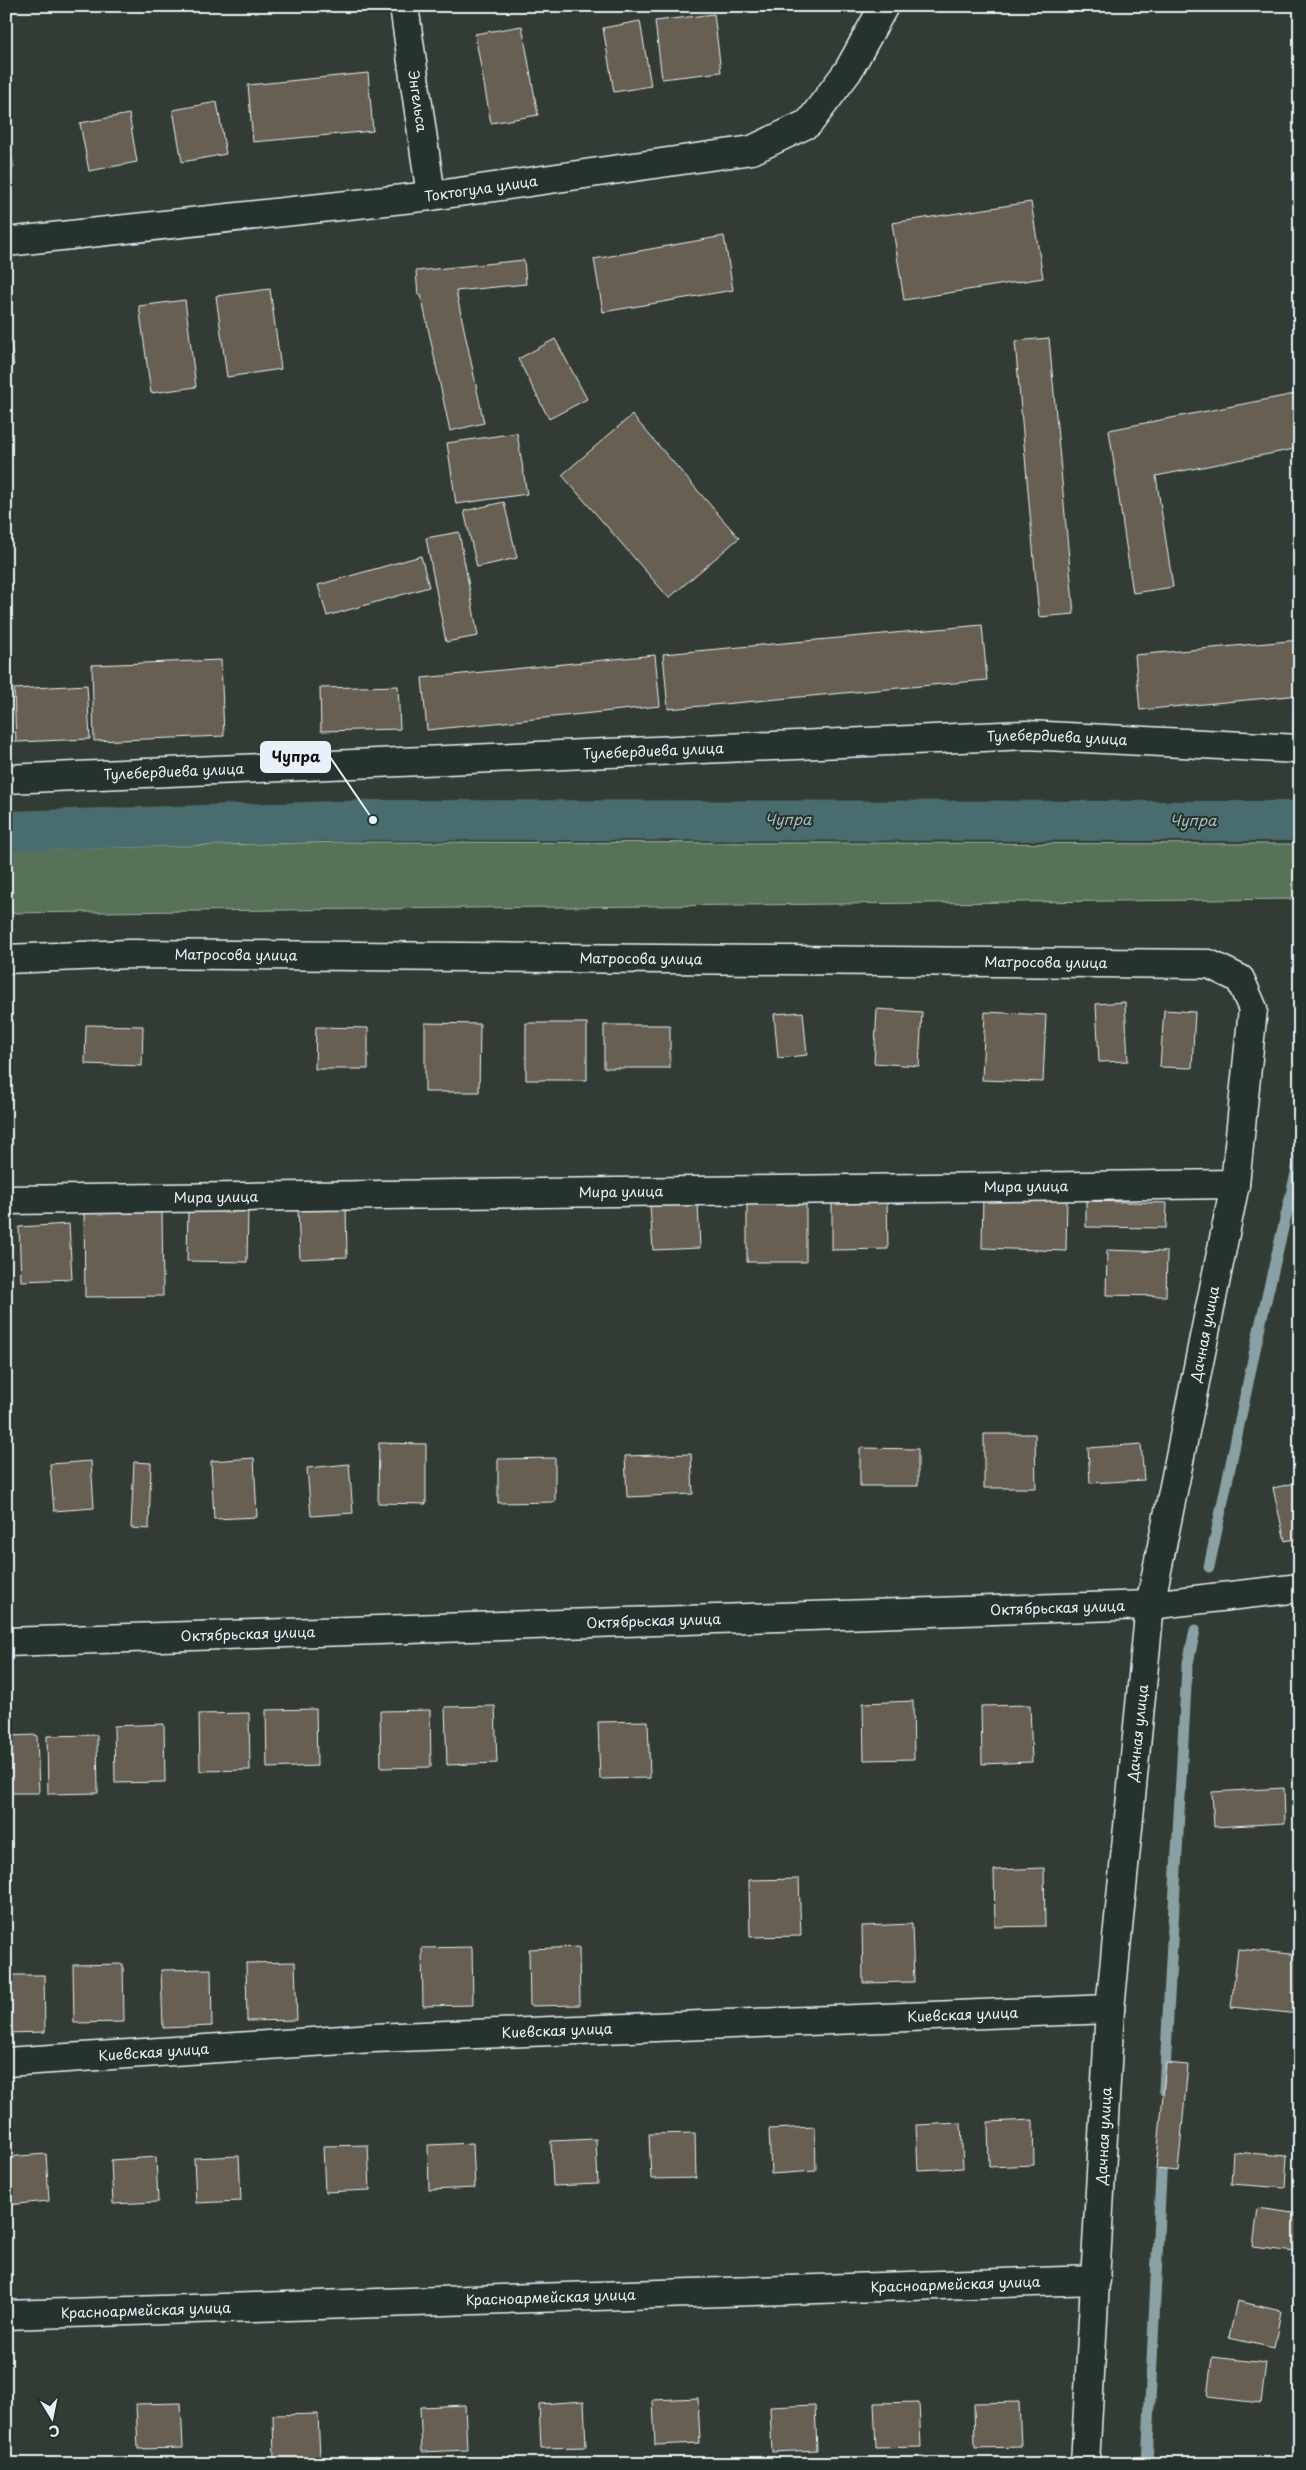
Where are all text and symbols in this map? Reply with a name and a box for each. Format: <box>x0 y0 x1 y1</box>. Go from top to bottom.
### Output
street label: Энгельса <box>403 69 433 134</box>
street label: Токтогула улица <box>423 170 539 207</box>
street label: Тулебердиева улица <box>986 724 1128 750</box>
street label: Тулебердиева улица <box>583 737 724 764</box>
callout: Чупра <box>261 742 330 772</box>
text: Чупра <box>272 744 321 767</box>
street label: Тулебердиева улица <box>103 758 245 785</box>
water label: Чупра <box>765 807 812 830</box>
water label: Чупра <box>1170 808 1217 831</box>
street label: Матросова улица <box>174 943 298 966</box>
street label: Матросова улица <box>579 947 703 969</box>
street label: Матросова улица <box>984 951 1108 973</box>
street label: Мира улица <box>983 1175 1069 1197</box>
street label: Мира улица <box>578 1180 664 1203</box>
street label: Мира улица <box>173 1186 259 1208</box>
street label: Дачная улица <box>1185 1284 1224 1385</box>
street label: Октябрьская улица <box>990 1595 1125 1620</box>
street label: Октябрьская улица <box>586 1608 722 1633</box>
street label: Октябрьская улица <box>180 1621 316 1646</box>
street label: Дачная улица <box>1122 1683 1153 1784</box>
street label: Киевская улица <box>907 2002 1019 2027</box>
street label: Киевская улица <box>501 2018 613 2043</box>
street label: Киевская улица <box>98 2038 210 2066</box>
street label: Дачная улица <box>1090 2087 1117 2186</box>
street label: Красноармейская улица <box>870 2271 1041 2297</box>
street label: Красноармейская улица <box>465 2284 636 2310</box>
street label: Красноармейская улица <box>61 2297 231 2323</box>
north arrow <box>28 2392 78 2442</box>
text: С <box>47 2420 61 2443</box>

